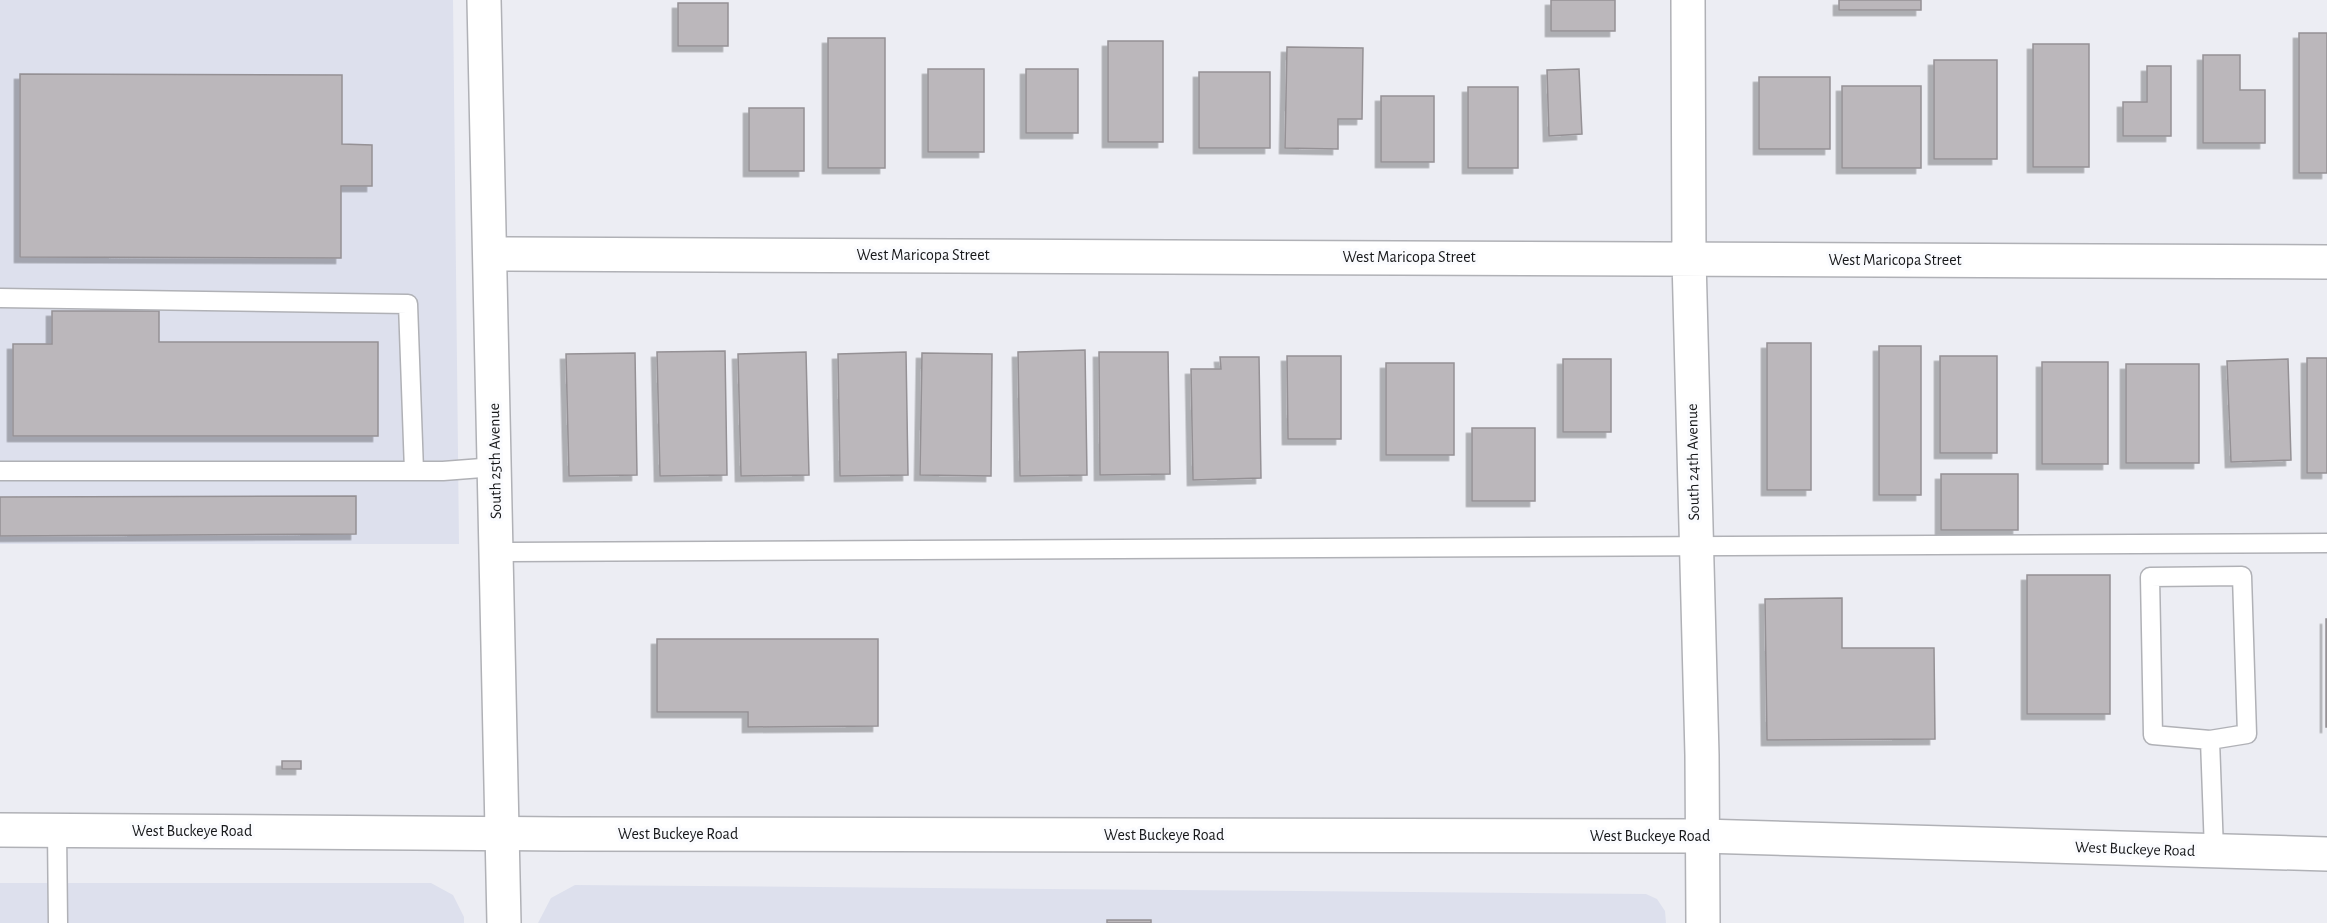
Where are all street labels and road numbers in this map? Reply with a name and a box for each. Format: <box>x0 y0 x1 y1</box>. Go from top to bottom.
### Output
street label: West Maricopa Street <box>856 247 990 263</box>
street label: West Maricopa Street <box>1342 249 1476 265</box>
street label: West Maricopa Street <box>1828 252 1962 268</box>
street label: South 25th Avenue <box>486 403 504 519</box>
street label: South 24th Avenue <box>1684 403 1702 521</box>
street label: West Buckeye Road <box>132 823 252 840</box>
street label: West Buckeye Road <box>618 826 738 843</box>
street label: West Buckeye Road <box>1104 827 1224 844</box>
street label: West Buckeye Road <box>1590 828 1710 845</box>
street label: West Buckeye Road <box>2075 839 2195 860</box>

